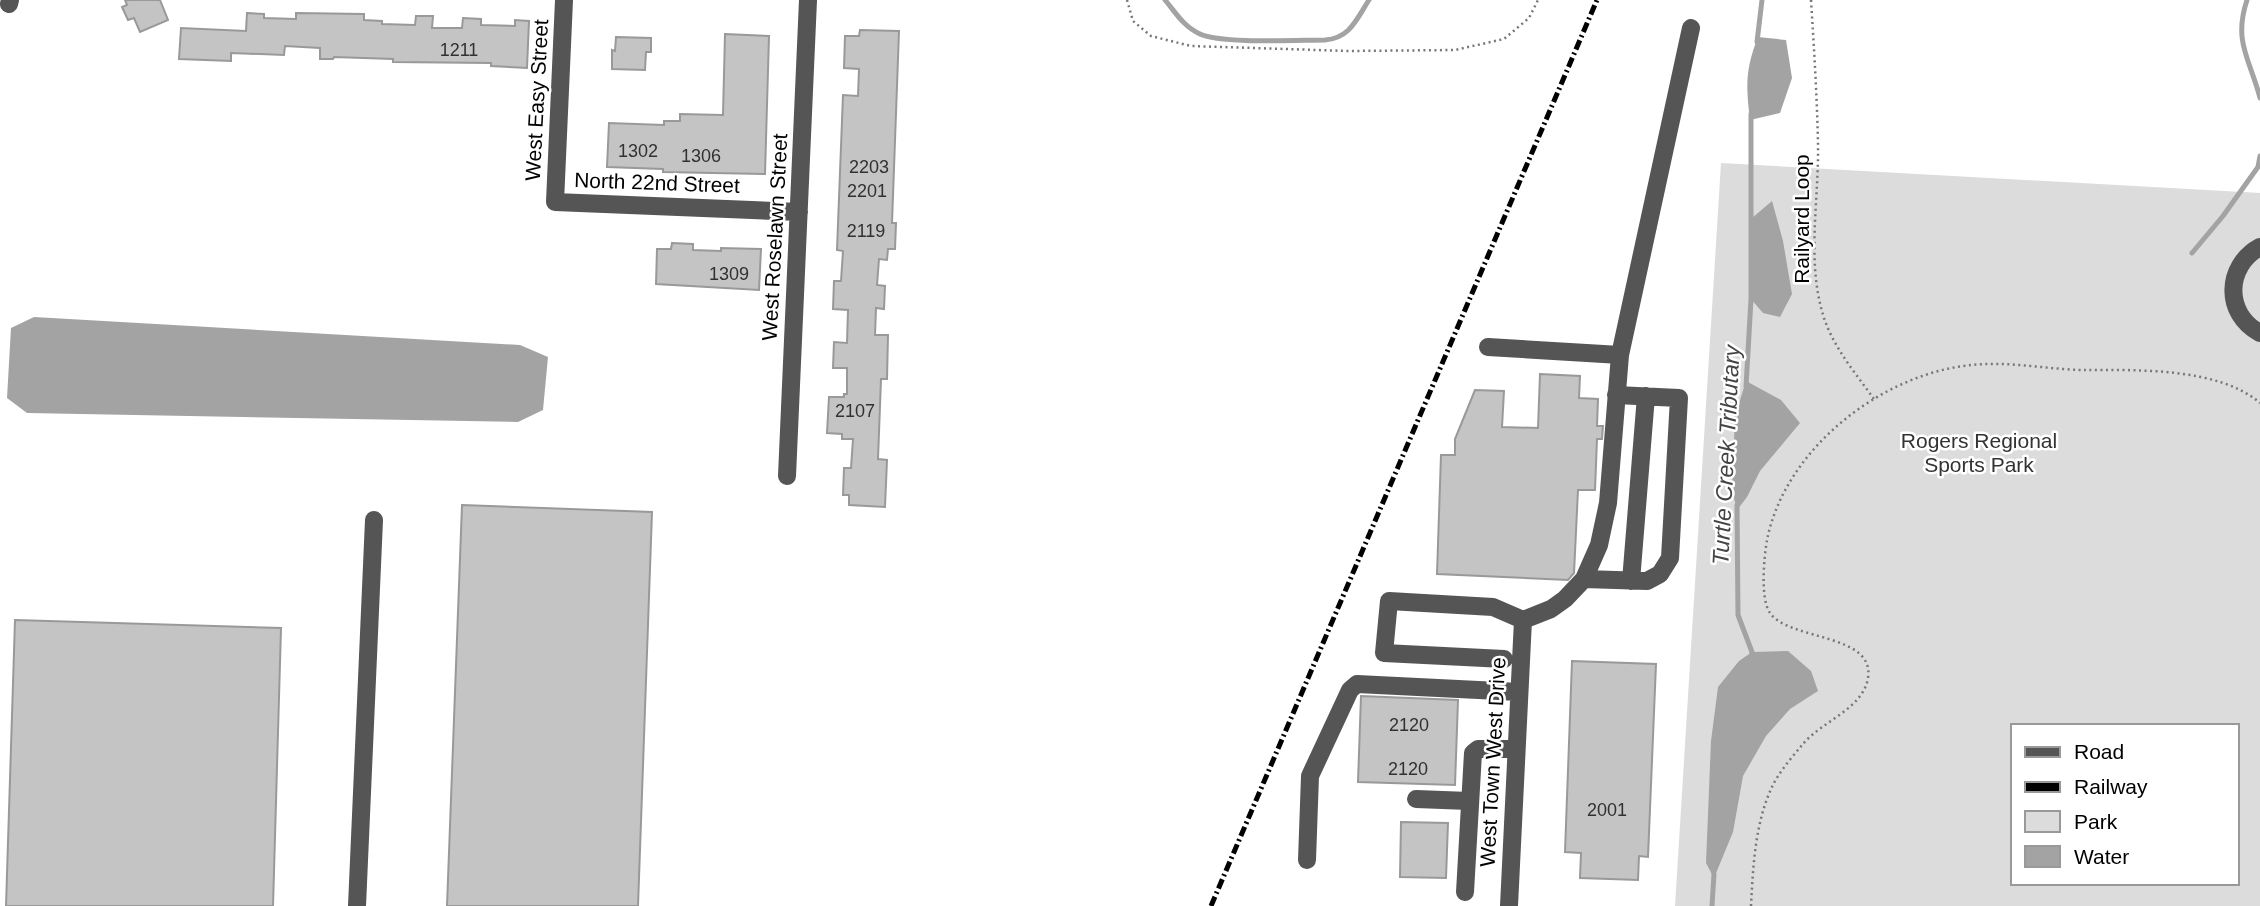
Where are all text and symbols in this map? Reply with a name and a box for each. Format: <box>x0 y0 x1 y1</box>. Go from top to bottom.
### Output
street label: West Easy Street <box>521 18 552 181</box>
house number: 1211 <box>440 40 478 60</box>
street label: West Roselawn Street <box>758 133 791 341</box>
house number: 1302 <box>618 141 658 161</box>
house number: 1306 <box>681 146 721 166</box>
street label: Railyard Loop <box>1790 154 1813 284</box>
house number: 2203 <box>849 157 889 177</box>
street label: North 22nd Street <box>574 168 740 197</box>
house number: 2201 <box>847 181 887 201</box>
house number: 2119 <box>847 221 885 241</box>
house number: 1309 <box>709 264 749 284</box>
water label: Turtle Creek Tributary <box>1707 343 1745 566</box>
house number: 2107 <box>835 401 875 421</box>
park label: Rogers Regional Sports Park <box>1901 429 2057 476</box>
street label: West Town West Drive <box>1476 656 1509 867</box>
house number: 2120 <box>1389 715 1429 735</box>
legend <box>2011 724 2239 885</box>
text: Road <box>2074 740 2124 763</box>
house number: 2120 <box>1388 759 1428 779</box>
text: Railway <box>2074 775 2148 798</box>
house number: 2001 <box>1587 800 1627 820</box>
text: Park <box>2074 810 2118 833</box>
text: Water <box>2074 845 2129 868</box>

